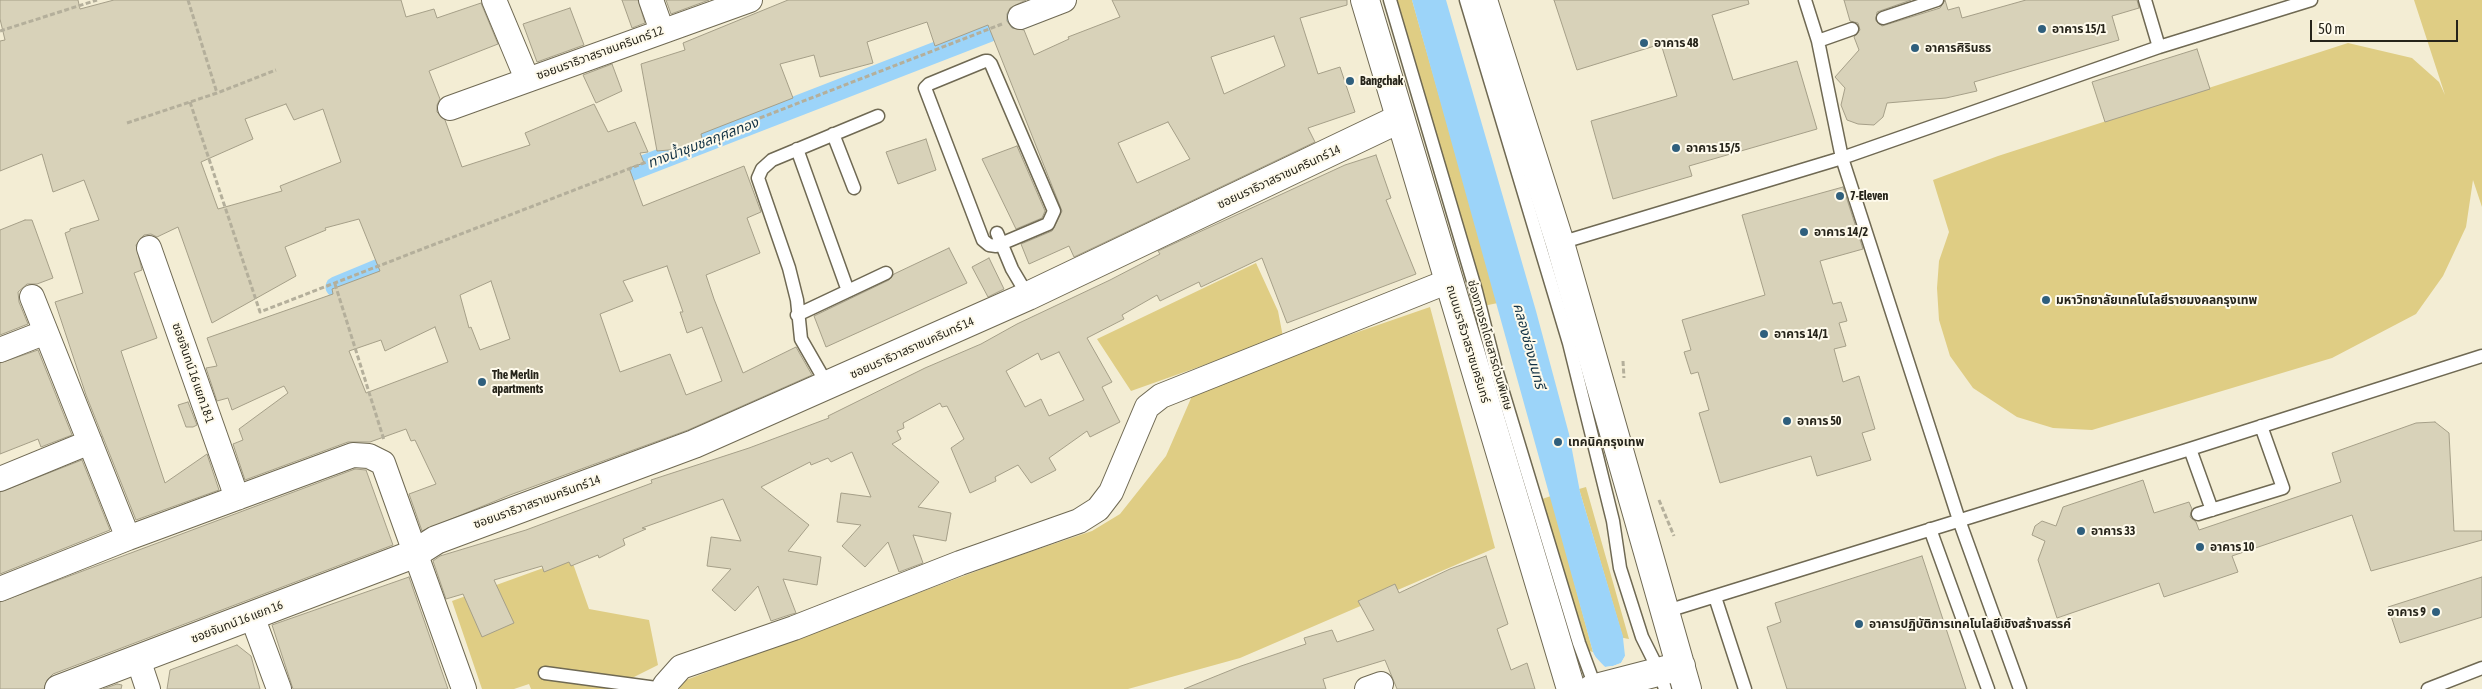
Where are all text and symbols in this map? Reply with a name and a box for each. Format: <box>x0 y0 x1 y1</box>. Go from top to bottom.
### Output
scale bar <box>2312 10 2460 42</box>
text: 50 m <box>2318 20 2345 37</box>
place label: อาคาร 15/1 <box>2052 22 2106 36</box>
street label: ซอยนราธิวาสราชนครินทร์ 12 <box>534 23 666 83</box>
marker: อาคาร 15/1 <box>2036 23 2048 35</box>
place label: อาคาร 48 <box>1654 36 1698 50</box>
marker: อาคาร 48 <box>1638 37 1650 49</box>
place label: อาคารศิรินธร <box>1925 41 1991 55</box>
marker: อาคารศิรินธร <box>1909 42 1921 54</box>
place label: Bangchak <box>1360 74 1403 88</box>
marker: Bangchak <box>1344 75 1356 87</box>
water label: ทางน้ำชุมชลกุศลทอง <box>645 114 761 172</box>
place label: อาคาร 15/5 <box>1686 141 1740 155</box>
street label: ซอยนราธิวาสราชนครินทร์ 14 <box>1215 142 1343 212</box>
marker: อาคาร 15/5 <box>1670 142 1682 154</box>
place label: 7-Eleven <box>1850 189 1888 203</box>
marker: 7-Eleven <box>1834 190 1846 202</box>
place label: อาคาร 14/2 <box>1814 225 1868 239</box>
marker: อาคาร 14/2 <box>1798 226 1810 238</box>
street label: ช่องทางรถโดยสารด่วนพิเศษ <box>1464 278 1516 412</box>
street label: ถนนนราธิวาสราชนครินทร์ <box>1443 283 1493 405</box>
place label: มหาวิทยาลัยเทคโนโลยีราชมงคลกรุงเทพ <box>2056 293 2257 307</box>
marker: มหาวิทยาลัยเทคโนโลยีราชมงคลกรุงเทพ <box>2040 294 2052 306</box>
water label: คลองช่องนนทรี <box>1510 301 1548 391</box>
street label: ซอยนราธิวาสราชนครินทร์ 14 <box>848 314 976 382</box>
street label: ซอยจันทน์ 16 แยก 18-1 <box>169 321 217 425</box>
place label: อาคาร 14/1 <box>1774 327 1828 341</box>
marker: อาคาร 14/1 <box>1758 328 1770 340</box>
place label: The Merlin apartments <box>492 368 543 396</box>
marker: The Merlin apartments <box>476 376 488 388</box>
place label: อาคาร 50 <box>1797 414 1841 428</box>
marker: อาคาร 50 <box>1781 415 1793 427</box>
place label: เทคนิคกรุงเทพ <box>1568 435 1644 449</box>
marker: เทคนิคกรุงเทพ <box>1552 436 1564 448</box>
street label: ซอยนราธิวาสราชนครินทร์ 14 <box>471 472 603 532</box>
place label: อาคาร 33 <box>2091 524 2135 538</box>
marker: อาคาร 33 <box>2075 525 2087 537</box>
place label: อาคาร 10 <box>2210 540 2254 554</box>
marker: อาคาร 10 <box>2194 541 2206 553</box>
street label: ซอยจันทน์ 16 แยก 16 <box>189 598 285 646</box>
place label: อาคาร 9 <box>2387 605 2426 619</box>
marker: อาคาร 9 <box>2430 606 2442 618</box>
place label: อาคารปฏิบัติการเทคโนโลยีเชิงสร้างสรรค์ <box>1869 617 2071 631</box>
marker: อาคารปฏิบัติการเทคโนโลยีเชิงสร้างสรรค์ <box>1853 618 1865 630</box>

